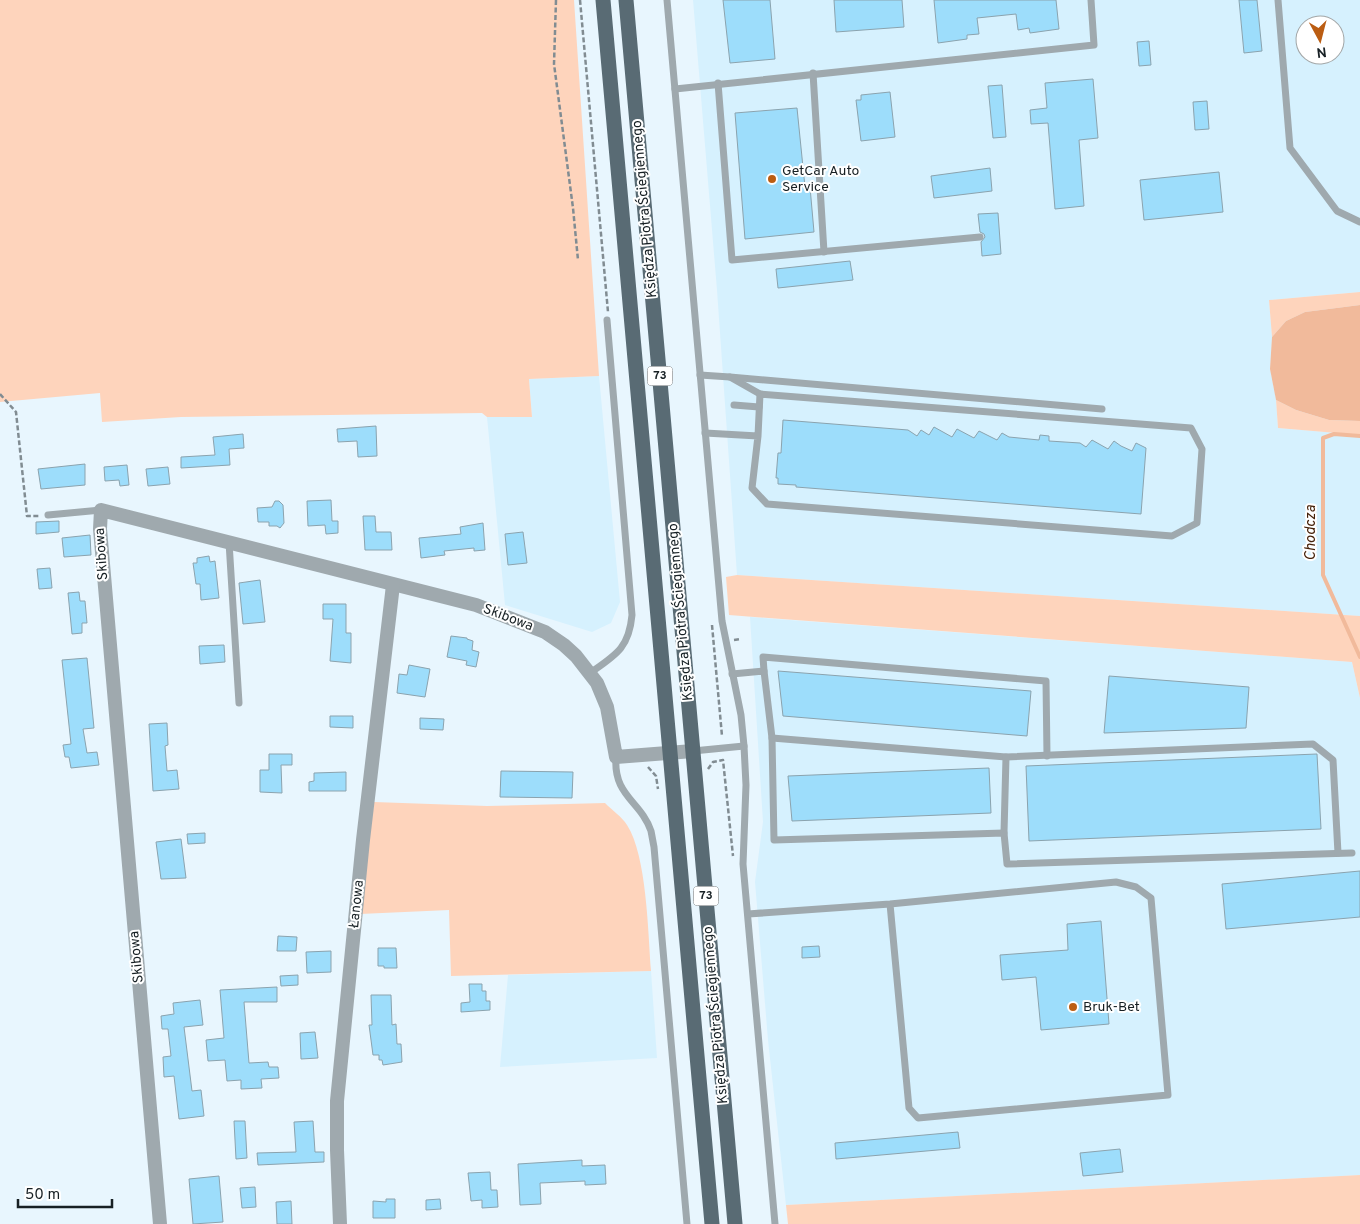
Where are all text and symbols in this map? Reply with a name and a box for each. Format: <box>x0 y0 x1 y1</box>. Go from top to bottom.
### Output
north arrow <box>1295 15 1345 65</box>
text: N <box>1315 42 1327 60</box>
street label: Księdza Piotra Ściegiennego <box>628 119 661 299</box>
place label: GetCar Auto Service <box>782 163 860 196</box>
marker: GetCar Auto Service <box>766 173 778 185</box>
road number: 73 <box>648 366 672 386</box>
water label: Chodcza <box>1302 505 1321 561</box>
street label: Księdza Piotra Ściegiennego <box>664 522 697 702</box>
street label: Skibowa <box>92 527 112 581</box>
street label: Skibowa <box>481 601 535 635</box>
street label: Łanowa <box>346 879 368 929</box>
road number: 73 <box>694 886 718 906</box>
street label: Księdza Piotra Ściegiennego <box>699 925 732 1105</box>
street label: Skibowa <box>126 930 148 984</box>
place label: Bruk-Bet <box>1083 999 1140 1016</box>
marker: Bruk-Bet <box>1067 1001 1079 1013</box>
scale bar <box>18 1176 111 1208</box>
text: 50 m <box>25 1186 60 1205</box>

